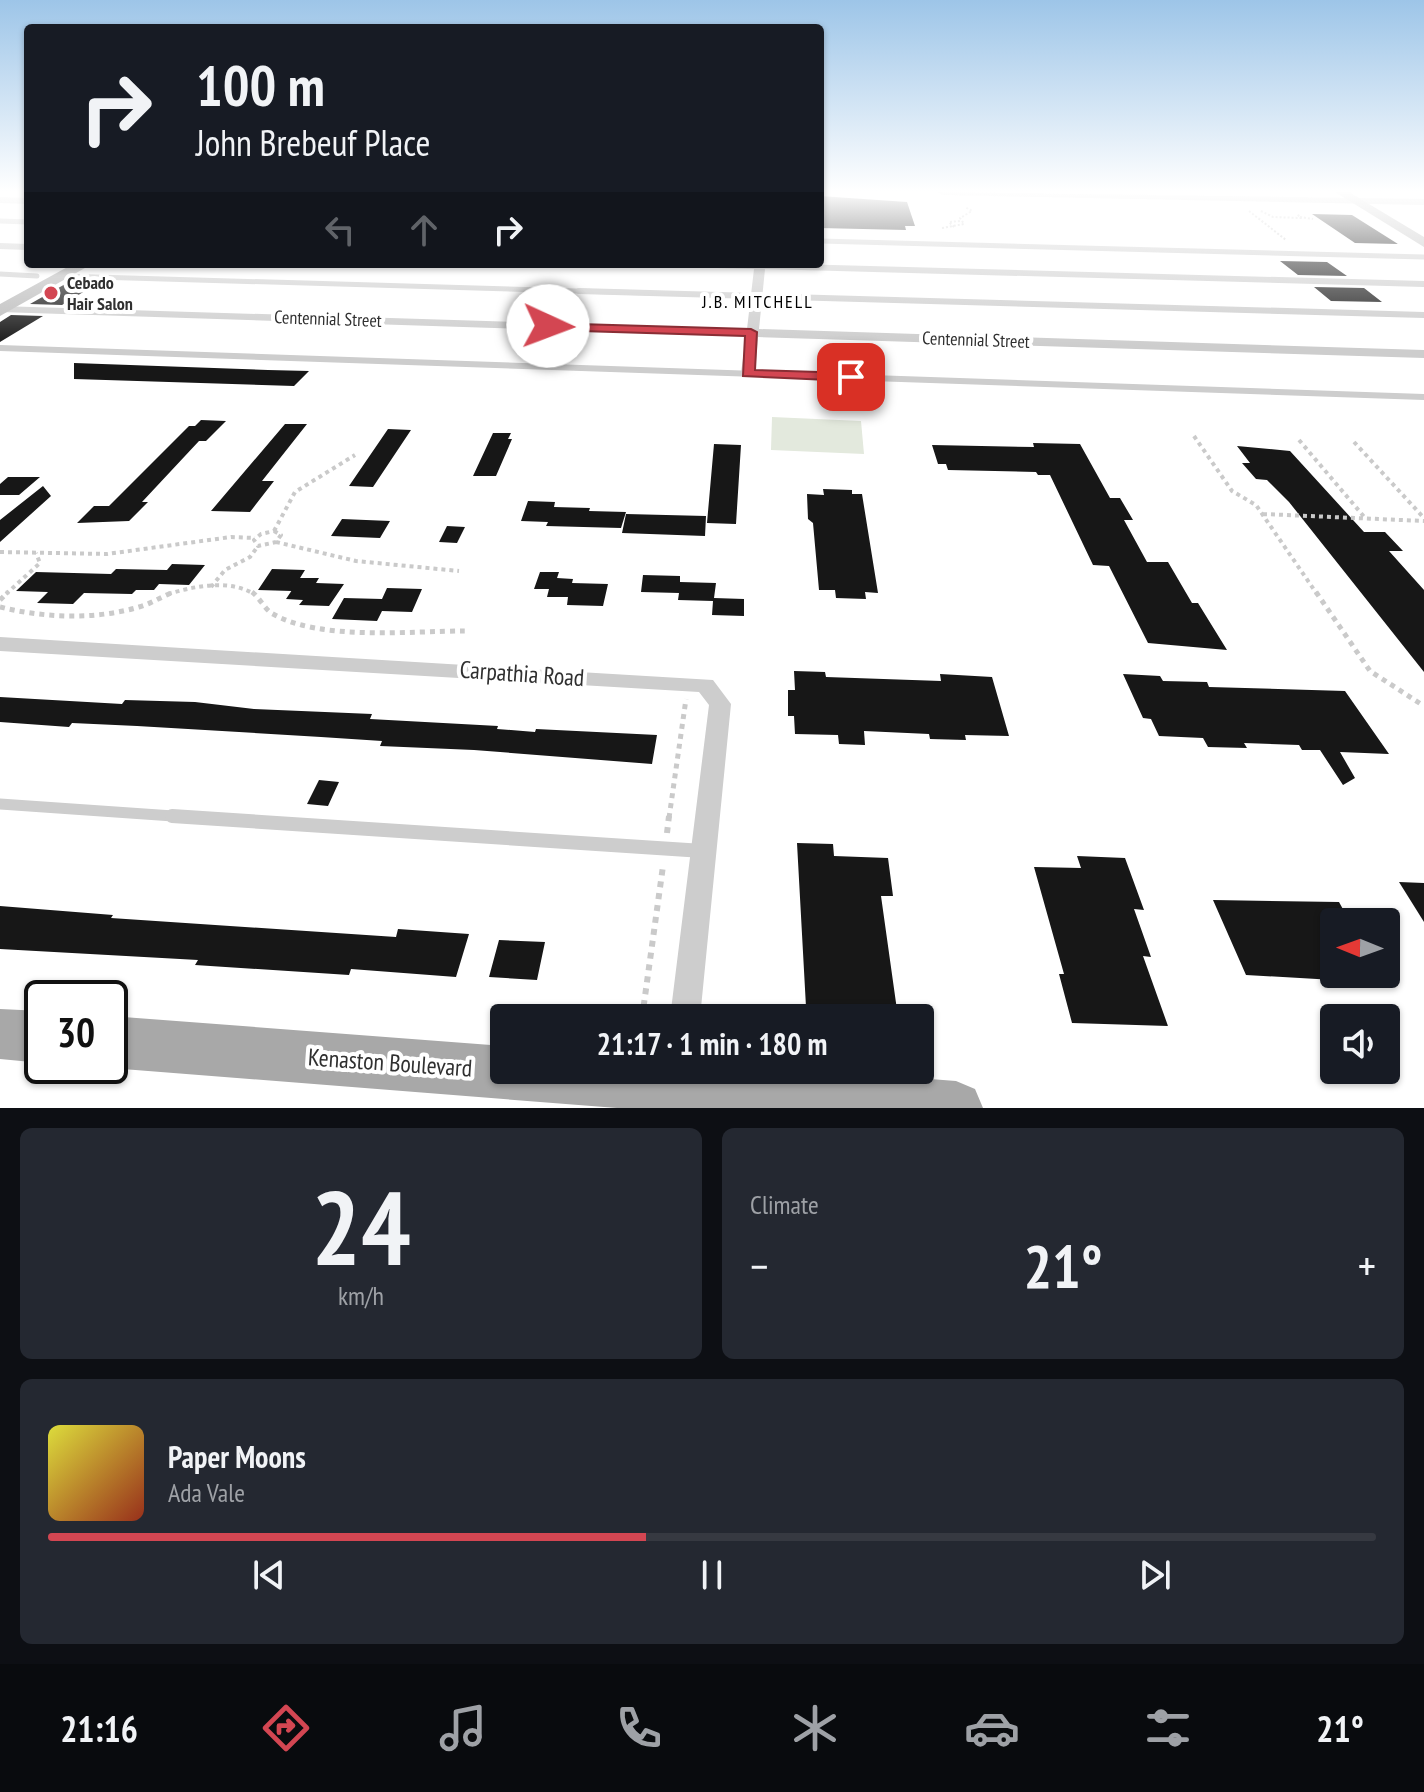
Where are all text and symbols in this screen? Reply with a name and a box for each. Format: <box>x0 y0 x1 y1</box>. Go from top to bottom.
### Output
text: 100 m <box>196 49 325 121</box>
icon: right <box>64 56 168 160</box>
text: John Brebeuf Place <box>196 119 430 166</box>
icon: left <box>318 208 362 252</box>
icon: ahead <box>402 208 446 252</box>
icon: right <box>486 208 530 252</box>
place label: Cebado Hair Salon <box>67 271 133 315</box>
marker: Cebado Hair Salon <box>42 284 60 302</box>
position arrow <box>506 284 590 368</box>
district label: J.B. MITCHELL <box>701 290 814 313</box>
street label: Centennial Street <box>274 305 382 332</box>
street label: Centennial Street <box>922 326 1030 353</box>
pin <box>817 343 885 411</box>
icon: arrive <box>829 355 873 399</box>
street label: Carpathia Road <box>459 654 585 693</box>
north arrow <box>1320 908 1400 988</box>
map controls <box>1320 908 1400 1084</box>
speed limit sign: 30 <box>24 980 128 1084</box>
button: sound <box>1320 1004 1400 1084</box>
text: 21:17 · 1 min · 180 m <box>597 1024 827 1063</box>
street label: Kenaston Boulevard <box>307 1041 473 1084</box>
text: 24 <box>311 1159 411 1294</box>
text: Climate <box>750 1188 819 1221</box>
text: 21° <box>1023 1227 1103 1305</box>
text: − <box>750 1237 768 1294</box>
text: + <box>1358 1237 1376 1294</box>
text: km/h <box>338 1279 384 1312</box>
text: Paper Moons <box>168 1437 306 1476</box>
text: Ada Vale <box>168 1476 245 1509</box>
icon: previous <box>247 1553 291 1597</box>
icon: pause <box>690 1553 734 1597</box>
icon: next <box>1133 1553 1177 1597</box>
icon: directions <box>258 1700 314 1756</box>
icon: music <box>435 1700 491 1756</box>
icon: phone <box>611 1700 667 1756</box>
icon: climate <box>787 1700 843 1756</box>
icon: car <box>964 1700 1020 1756</box>
icon: filters <box>1140 1700 1196 1756</box>
text: 21:16 <box>60 1705 138 1752</box>
text: 21° <box>1316 1705 1364 1752</box>

